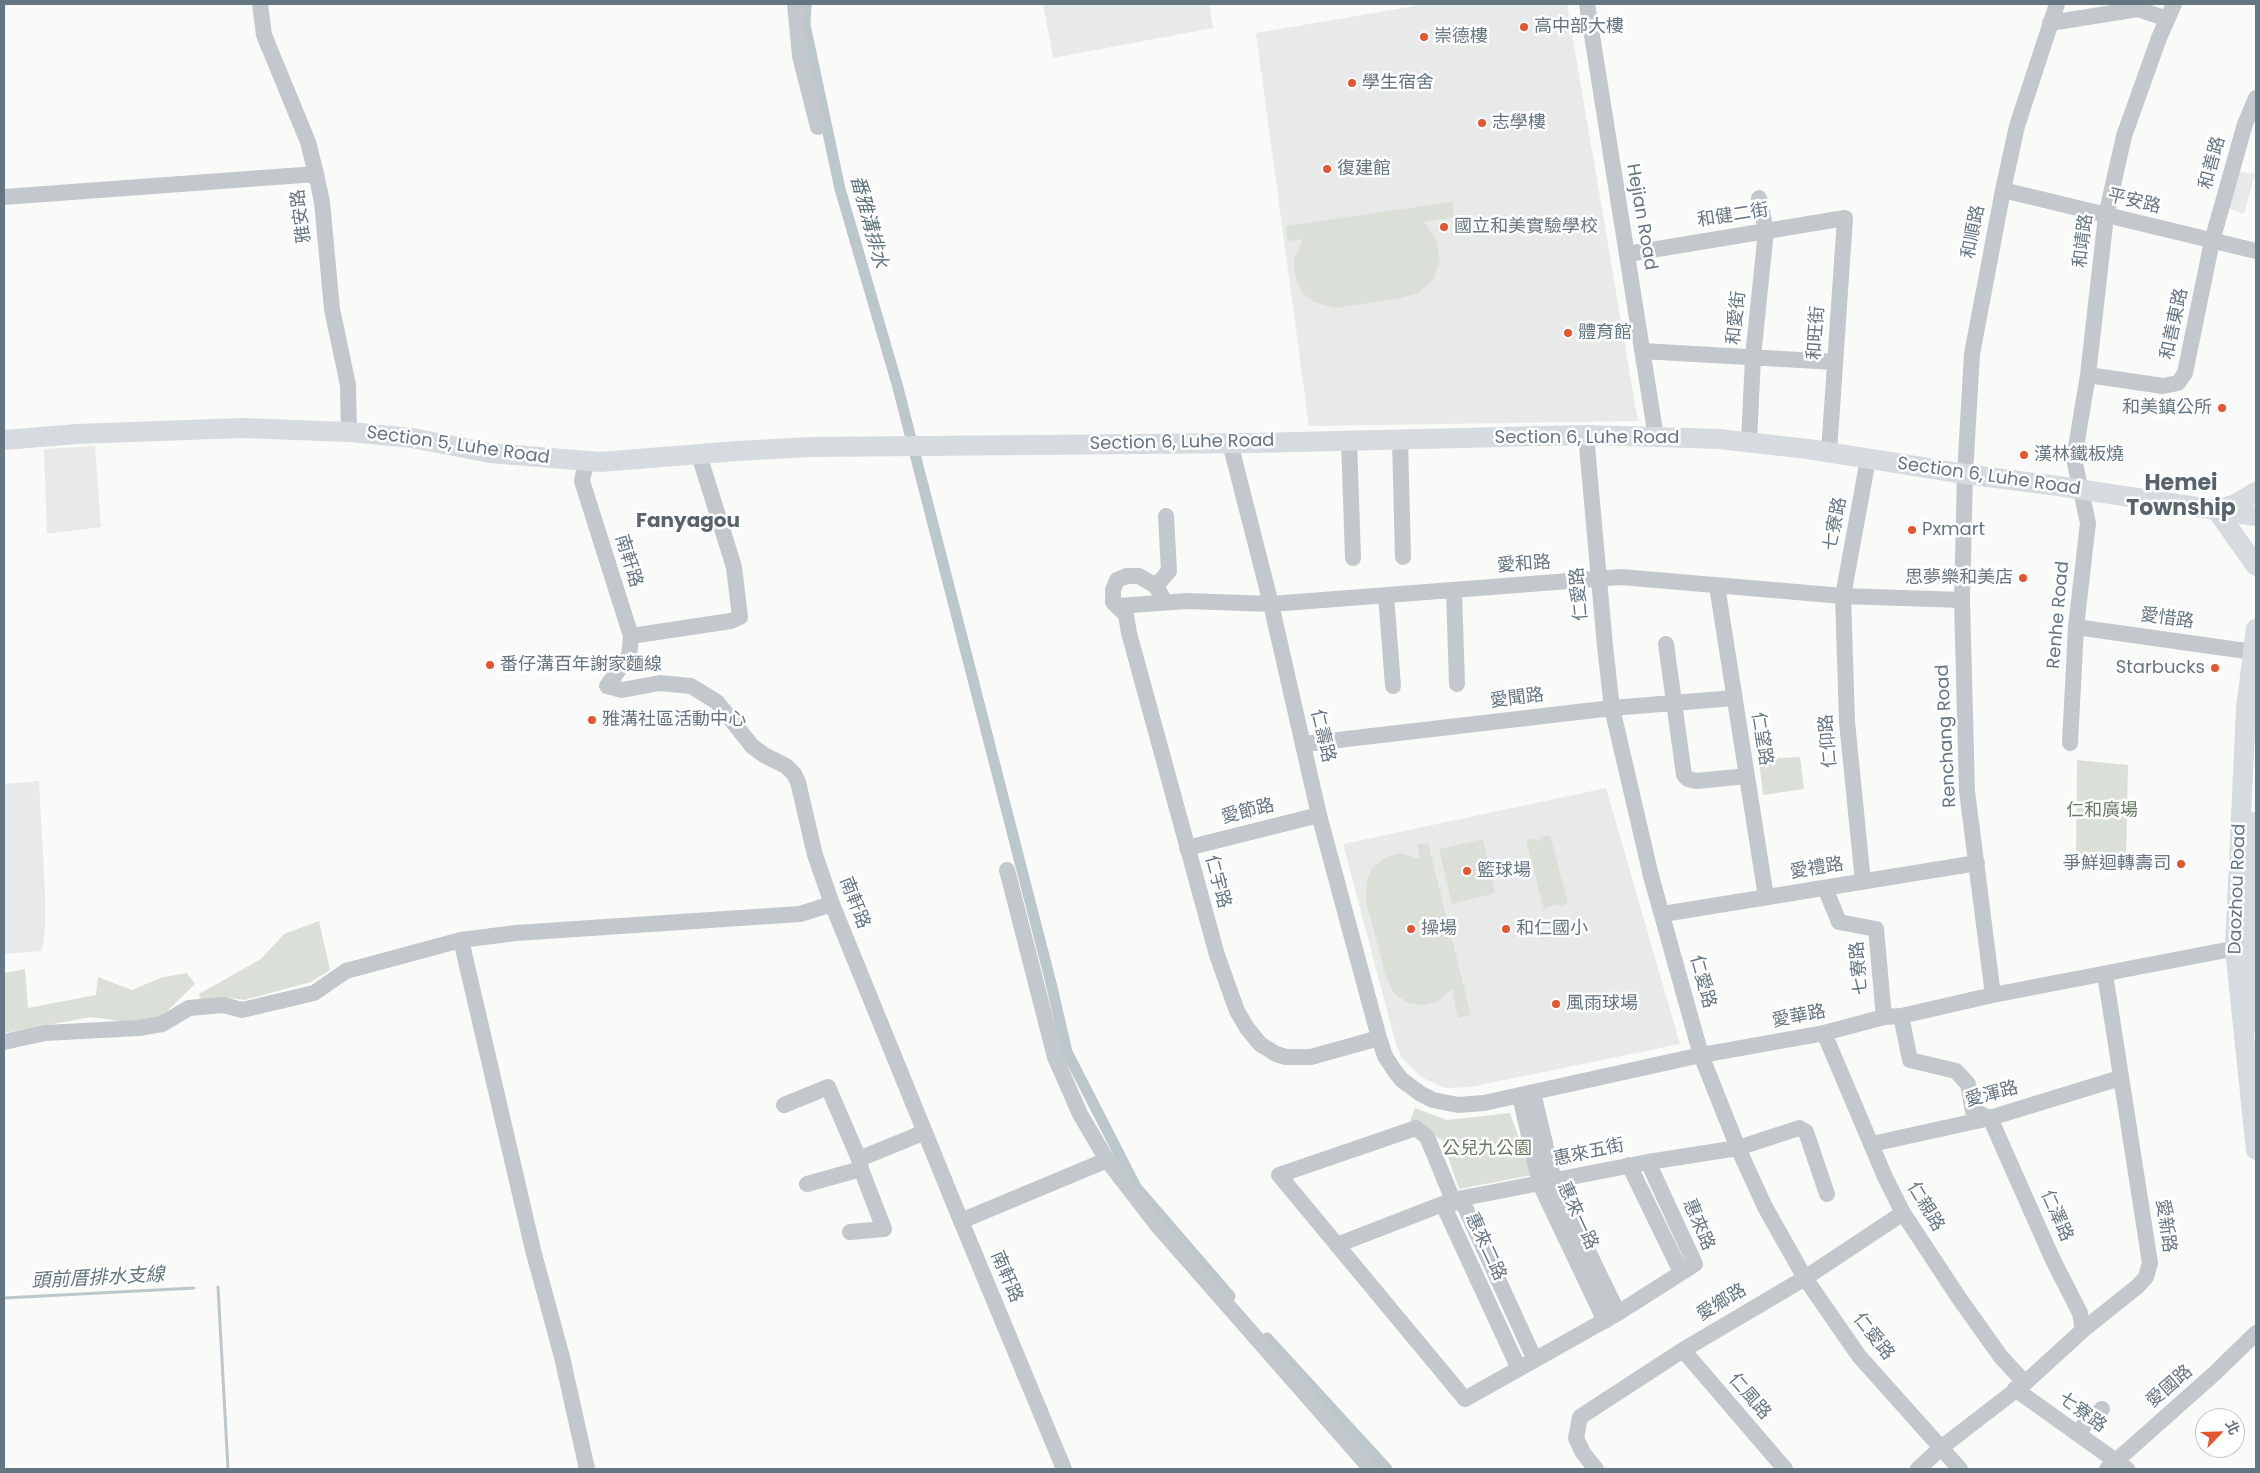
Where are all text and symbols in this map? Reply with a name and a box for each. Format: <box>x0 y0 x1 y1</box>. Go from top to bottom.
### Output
place label: 高中部大樓 <box>1534 16 1624 38</box>
marker: 高中部大樓 <box>1518 21 1530 33</box>
place label: 崇德樓 <box>1434 26 1488 48</box>
marker: 崇德樓 <box>1418 31 1430 43</box>
place label: 學生宿舍 <box>1362 72 1434 94</box>
marker: 學生宿舍 <box>1346 77 1358 89</box>
place label: 志學樓 <box>1492 112 1546 134</box>
marker: 志學樓 <box>1476 117 1488 129</box>
street label: 和善路 <box>2196 134 2230 192</box>
place label: 復建館 <box>1337 158 1391 180</box>
street label: Hejian Road <box>1621 162 1661 272</box>
marker: 復建館 <box>1321 163 1333 175</box>
water label: 番雅溝排水 <box>845 173 891 271</box>
street label: 平安路 <box>2105 185 2163 219</box>
street label: 雅安路 <box>288 188 316 244</box>
street label: 和健二街 <box>1696 200 1770 232</box>
street label: 和順路 <box>1958 203 1990 261</box>
street label: 和靖路 <box>2070 213 2098 269</box>
place label: 國立和美實驗學校 <box>1454 216 1598 238</box>
marker: 國立和美實驗學校 <box>1438 221 1450 233</box>
street label: 和善東路 <box>2157 287 2193 361</box>
street label: 和愛街 <box>1723 290 1751 346</box>
street label: 和旺街 <box>1804 305 1830 361</box>
place label: 體育館 <box>1578 322 1632 344</box>
marker: 體育館 <box>1562 327 1574 339</box>
place label: 和美鎮公所 <box>2122 397 2212 419</box>
marker: 和美鎮公所 <box>2216 402 2228 414</box>
street label: Section 5, Luhe Road <box>365 422 551 470</box>
street label: Section 6, Luhe Road <box>1495 427 1679 449</box>
street label: Section 6, Luhe Road <box>1089 431 1275 455</box>
place label: 漢林鐵板燒 <box>2034 444 2124 466</box>
marker: 漢林鐵板燒 <box>2018 449 2030 461</box>
street label: Section 6, Luhe Road <box>1896 453 2082 501</box>
district label: Hemei Township <box>2126 471 2236 522</box>
street label: 七寮路 <box>1820 495 1852 553</box>
district label: Fanyagou <box>636 510 740 534</box>
place label: Pxmart <box>1922 519 1985 541</box>
marker: Pxmart <box>1906 524 1918 536</box>
street label: 南軒路 <box>610 532 646 590</box>
street label: 愛和路 <box>1496 552 1552 578</box>
street label: Renhe Road <box>2044 560 2074 670</box>
street label: 仁愛路 <box>1567 566 1593 622</box>
place label: 思夢樂和美店 <box>1905 567 2013 589</box>
marker: 思夢樂和美店 <box>2017 572 2029 584</box>
street label: 愛惜路 <box>2139 605 2195 633</box>
place label: 番仔溝百年謝家麵線 <box>500 654 662 676</box>
place label: Starbucks <box>2116 657 2205 679</box>
marker: 番仔溝百年謝家麵線 <box>484 659 496 671</box>
marker: Starbucks <box>2209 662 2221 674</box>
street label: Renchang Road <box>1932 664 1962 808</box>
street label: 愛聞路 <box>1489 685 1545 713</box>
street label: 仁壽路 <box>1305 707 1339 765</box>
place label: 雅溝社區活動中心 <box>602 709 746 731</box>
street label: 仁望路 <box>1746 711 1776 767</box>
street label: 仁仰路 <box>1816 713 1842 769</box>
marker: 雅溝社區活動中心 <box>586 714 598 726</box>
street label: 愛節路 <box>1219 795 1277 829</box>
park label: 仁和廣場 <box>2066 800 2138 822</box>
street label: Daozhou Road <box>2225 823 2251 955</box>
street label: 仁宇路 <box>1200 853 1234 911</box>
place label: 爭鮮迴轉壽司 <box>2063 853 2171 875</box>
street label: 愛禮路 <box>1789 854 1845 884</box>
marker: 爭鮮迴轉壽司 <box>2175 858 2187 870</box>
place label: 籃球場 <box>1477 860 1531 882</box>
marker: 籃球場 <box>1461 865 1473 877</box>
street label: 南軒路 <box>834 874 874 932</box>
place label: 操場 <box>1421 918 1457 940</box>
place label: 和仁國小 <box>1516 918 1588 940</box>
marker: 操場 <box>1405 923 1417 935</box>
marker: 和仁國小 <box>1500 923 1512 935</box>
street label: 七寮路 <box>1847 940 1873 996</box>
street label: 仁愛路 <box>1685 953 1719 1011</box>
place label: 風雨球場 <box>1566 993 1638 1015</box>
marker: 風雨球場 <box>1550 998 1562 1010</box>
street label: 愛華路 <box>1770 1001 1828 1033</box>
street label: 愛渾路 <box>1963 1078 2021 1112</box>
street label: 惠來五街 <box>1552 1135 1626 1171</box>
park label: 公兒九公園 <box>1442 1138 1532 1160</box>
street label: 仁親路 <box>1902 1178 1948 1236</box>
street label: 惠來一路 <box>1552 1179 1602 1253</box>
street label: 仁澤路 <box>2035 1187 2077 1245</box>
street label: 惠來路 <box>1678 1196 1718 1254</box>
street label: 愛新路 <box>2151 1198 2179 1254</box>
street label: 惠來二路 <box>1460 1210 1510 1284</box>
street label: 南軒路 <box>986 1248 1026 1306</box>
water label: 頭前厝排水支線 <box>31 1264 165 1294</box>
street label: 愛鄉路 <box>1693 1280 1751 1326</box>
street label: 仁愛路 <box>1848 1309 1898 1365</box>
street label: 愛國路 <box>2143 1361 2197 1413</box>
street label: 仁風路 <box>1723 1370 1775 1424</box>
street label: 七寮路 <box>2054 1388 2110 1438</box>
north arrow <box>2195 1408 2245 1458</box>
text: 北 <box>2221 1417 2245 1438</box>

